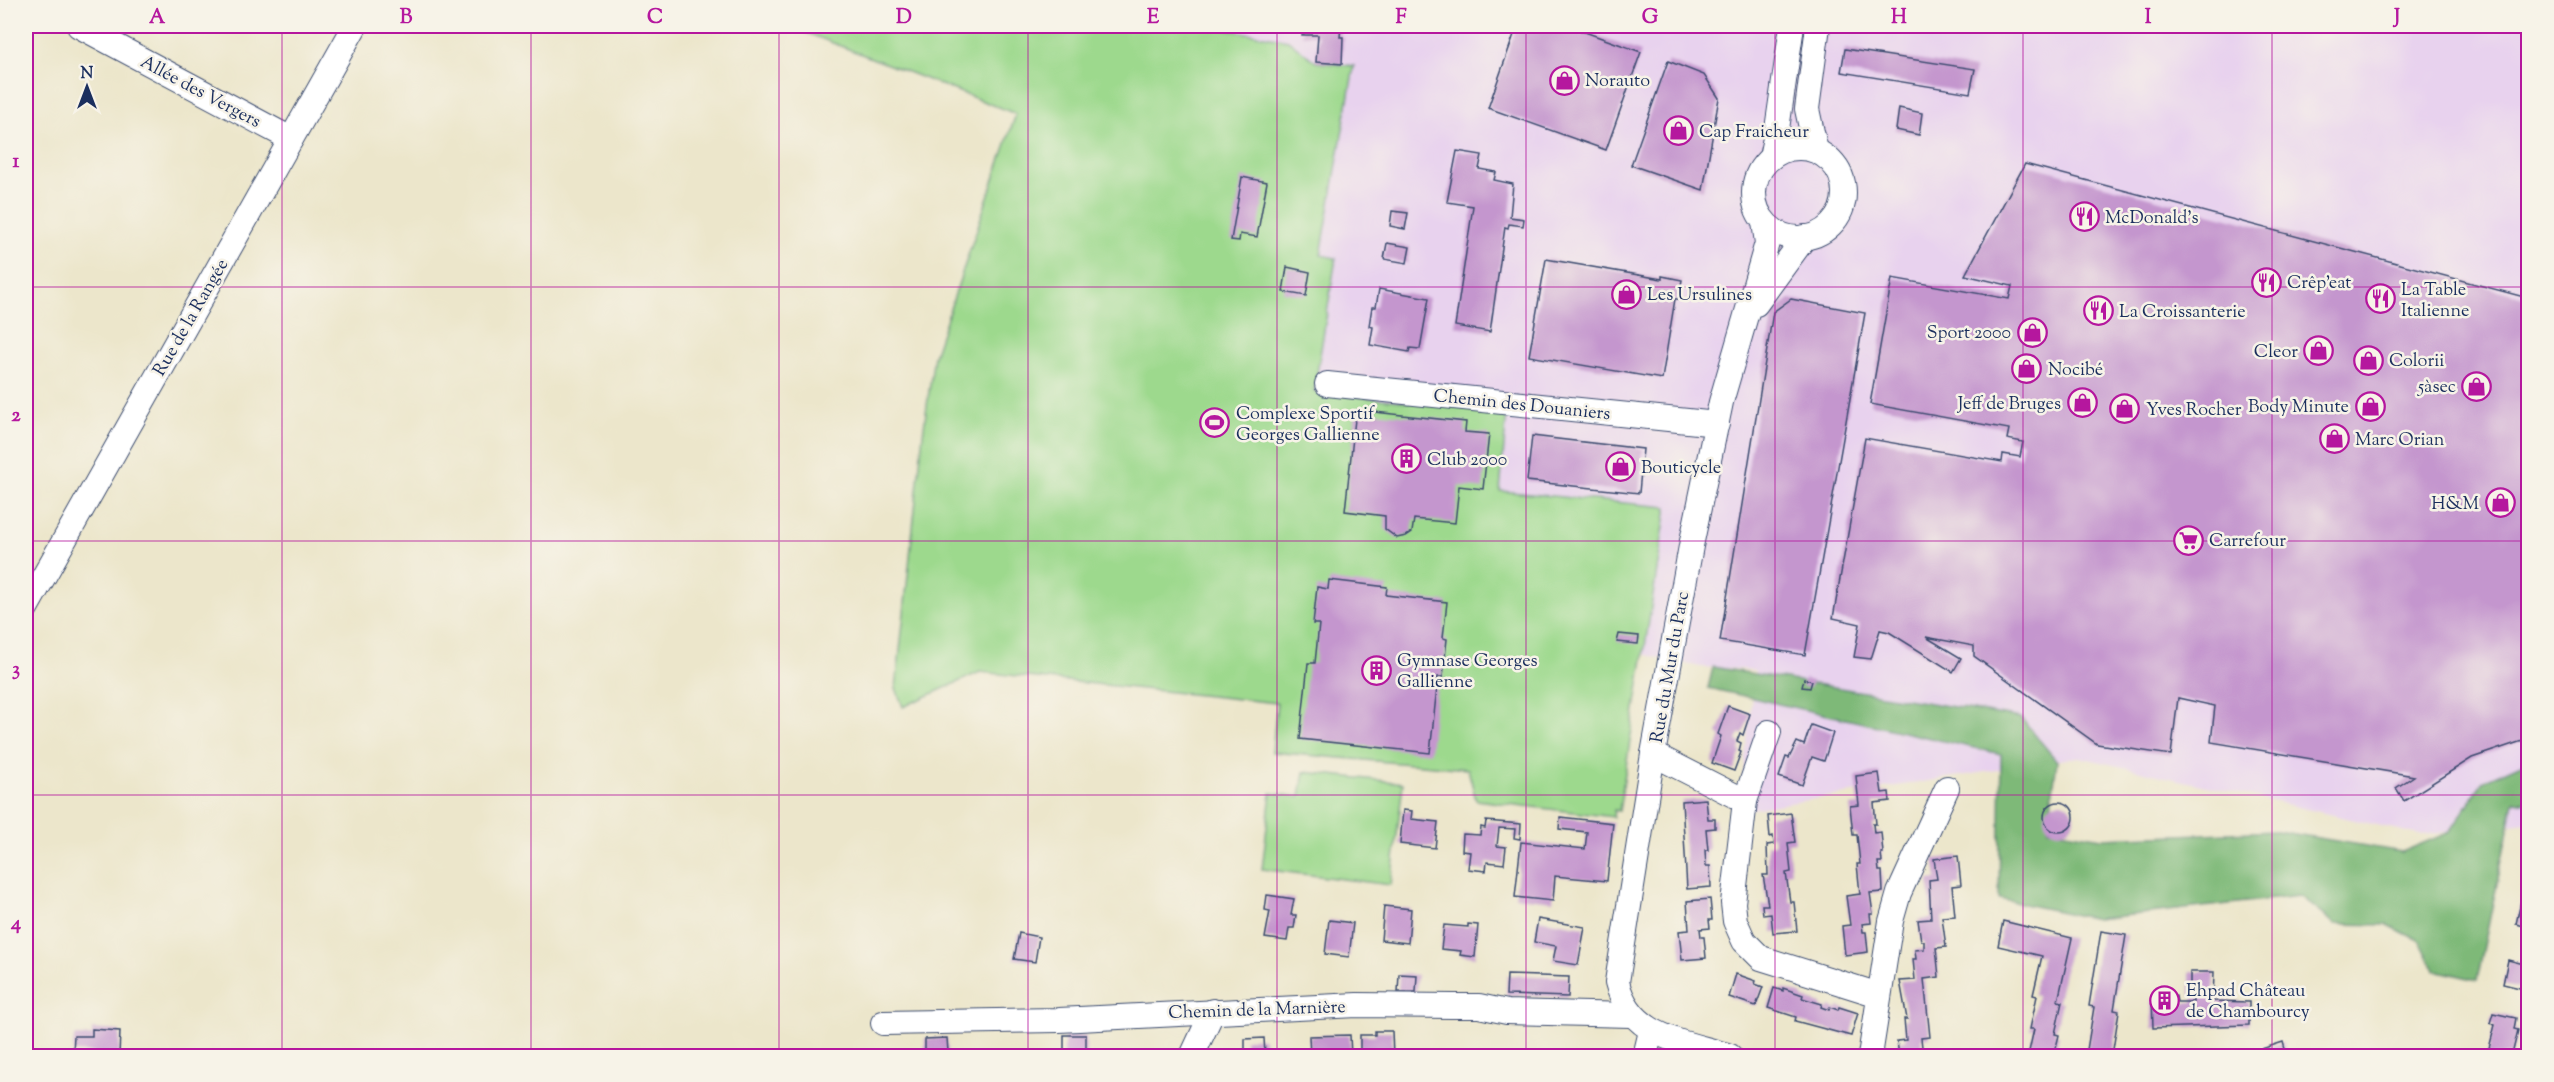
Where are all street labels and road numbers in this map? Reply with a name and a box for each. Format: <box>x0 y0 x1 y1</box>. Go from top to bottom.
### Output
street label: Allée des Vergers <box>135 50 265 136</box>
street label: Rue de la Rangée <box>148 255 236 381</box>
street label: Chemin des Douaniers <box>1432 384 1612 428</box>
street label: Rue du Mur du Parc <box>1645 590 1697 745</box>
street label: Chemin de la Marnière <box>1168 995 1346 1027</box>

